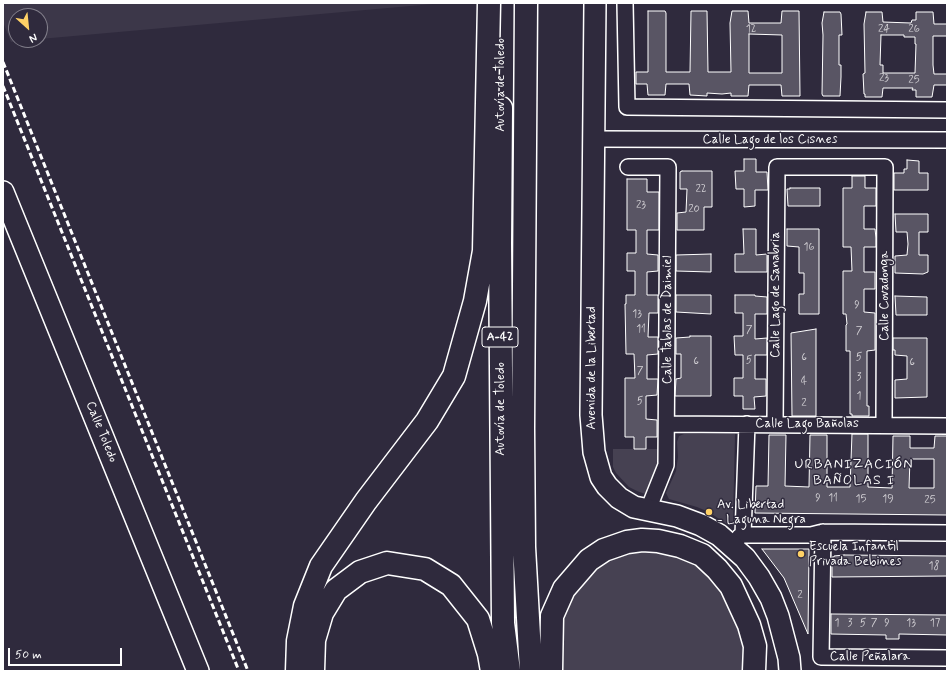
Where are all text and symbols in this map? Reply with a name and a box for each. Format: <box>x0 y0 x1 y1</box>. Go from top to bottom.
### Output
north arrow <box>8 8 48 48</box>
house number: 12 <box>746 23 756 37</box>
house number: 24 <box>878 23 890 37</box>
house number: 26 <box>908 23 920 37</box>
text: N <box>27 30 39 46</box>
street label: Autovía de Toledo <box>493 38 509 132</box>
house number: 23 <box>879 72 889 86</box>
house number: 25 <box>908 74 920 88</box>
street label: Calle Lago de los Cisnes <box>703 132 837 148</box>
house number: 22 <box>695 183 707 197</box>
house number: 23 <box>636 199 646 213</box>
house number: 20 <box>688 203 700 217</box>
street label: Calle Lago de Sanabria <box>768 232 784 358</box>
house number: 16 <box>804 241 814 255</box>
street label: Calle Covadonga <box>877 251 893 341</box>
street label: Calle Tablas de Daimiel <box>660 256 676 384</box>
house number: 9 <box>854 299 860 313</box>
street label: Avenida de la Libertad <box>584 306 600 430</box>
house number: 13 <box>632 308 642 322</box>
house number: 11 <box>636 323 646 337</box>
house number: 7 <box>746 324 752 338</box>
house number: 7 <box>856 325 862 339</box>
road number: A-42 <box>482 327 518 347</box>
house number: 6 <box>801 351 807 365</box>
house number: 5 <box>856 351 862 365</box>
house number: 5 <box>746 354 752 368</box>
house number: 6 <box>693 355 699 369</box>
house number: 6 <box>909 356 915 370</box>
street label: Autovía de Toledo <box>493 362 509 456</box>
house number: 7 <box>637 365 643 379</box>
house number: 3 <box>857 371 861 385</box>
house number: 4 <box>801 375 807 389</box>
house number: 1 <box>857 390 861 404</box>
house number: 5 <box>637 395 643 409</box>
house number: 2 <box>801 397 807 411</box>
street label: Calle Toledo <box>82 399 120 465</box>
street label: Calle Lago Bañolas <box>755 416 859 432</box>
district label: URBANIZACIÓN BAÑOLAS I <box>797 457 911 490</box>
house number: 9 <box>815 492 821 506</box>
house number: 11 <box>828 492 838 506</box>
house number: 15 <box>856 493 866 507</box>
house number: 19 <box>882 493 894 507</box>
house number: 25 <box>924 494 936 508</box>
place label: Av. Libertad - Laguna Negra <box>717 497 806 528</box>
marker: Av. Libertad - Laguna Negra <box>704 507 714 517</box>
place label: Escuela Infantil Privada Bebines <box>809 539 902 570</box>
marker: Escuela Infantil Privada Bebines <box>796 549 806 559</box>
house number: 18 <box>929 560 939 574</box>
house number: 2 <box>797 589 803 603</box>
house number: 1 <box>835 617 839 631</box>
house number: 3 <box>848 617 852 631</box>
house number: 5 <box>860 617 866 631</box>
house number: 7 <box>871 617 877 631</box>
house number: 9 <box>884 617 890 631</box>
house number: 13 <box>906 617 916 631</box>
house number: 17 <box>930 617 940 631</box>
scale bar <box>10 640 124 666</box>
text: 50 m <box>15 647 42 663</box>
street label: Calle Peñalara <box>830 649 910 665</box>

